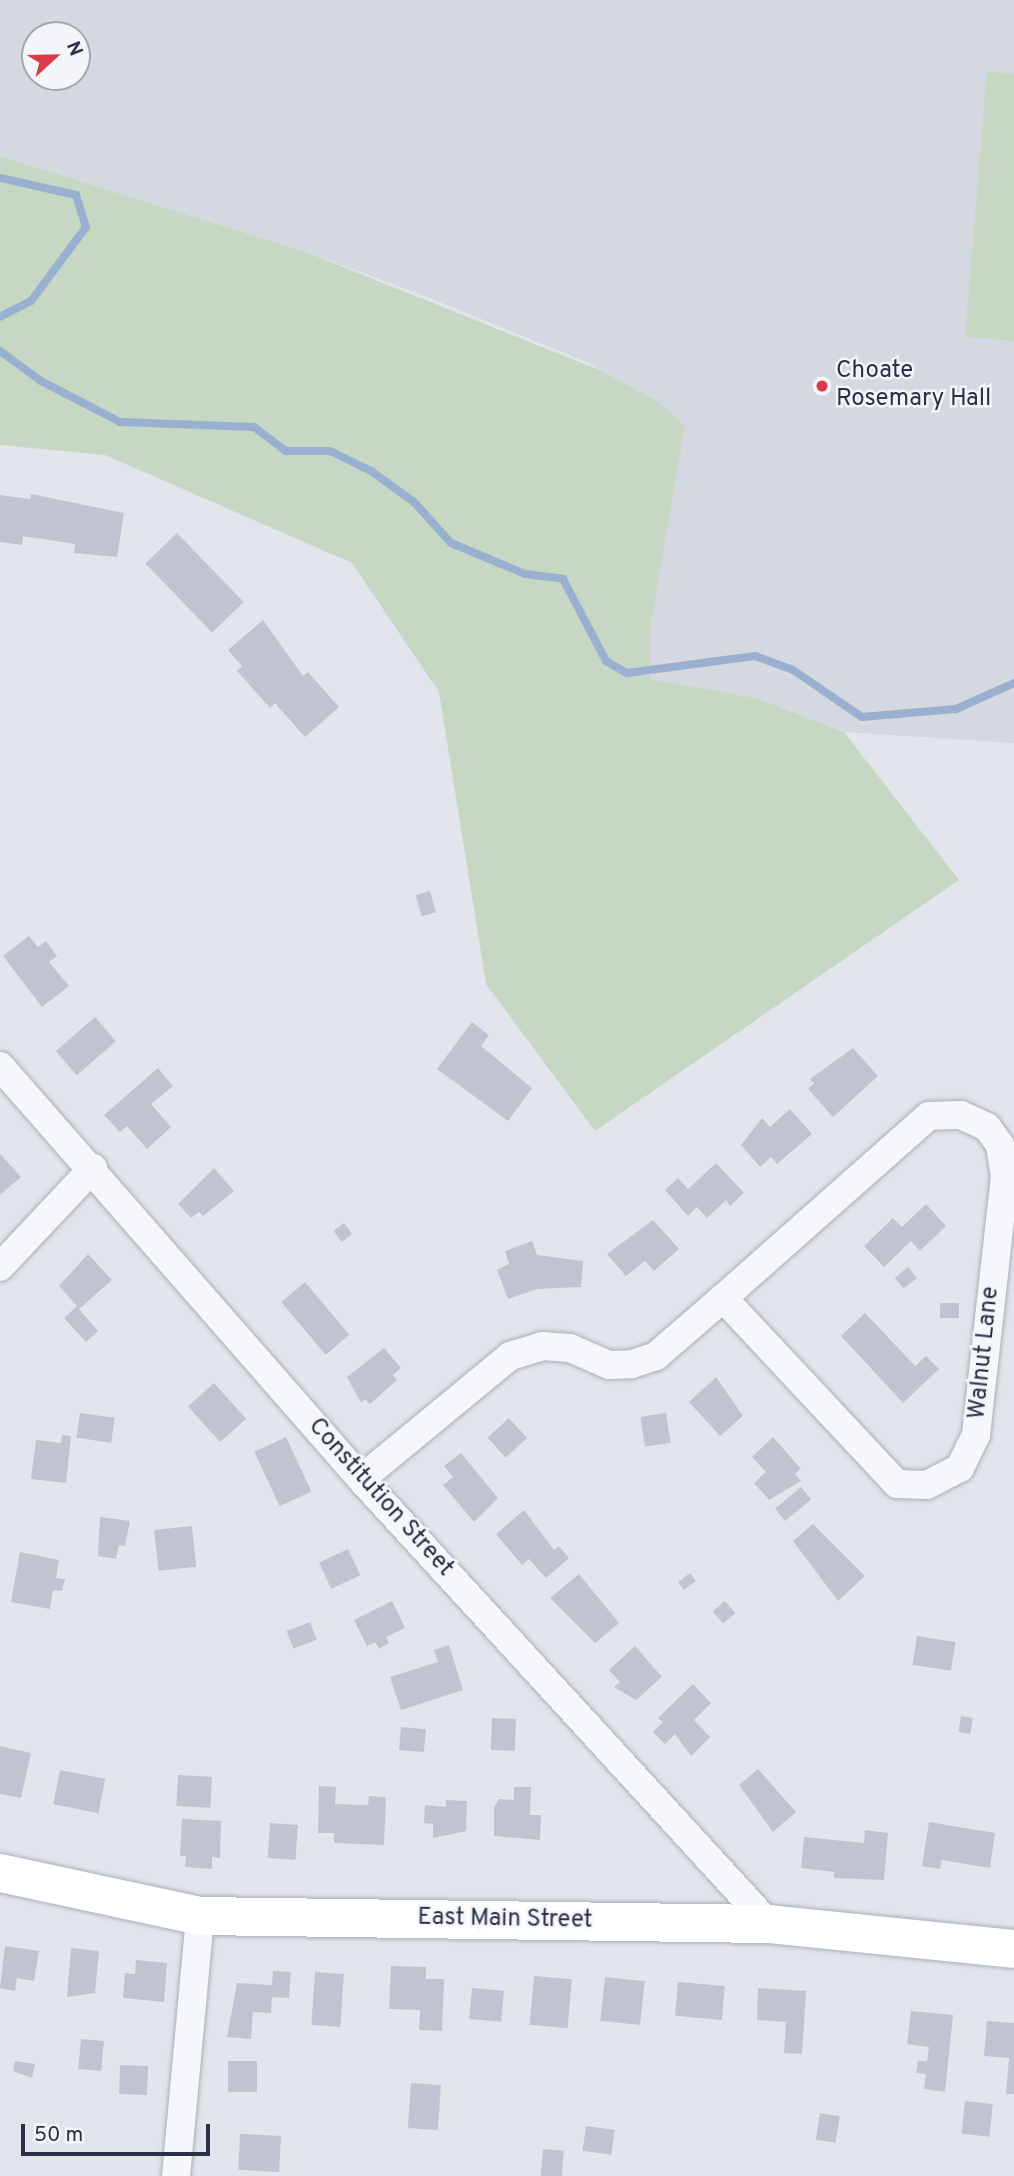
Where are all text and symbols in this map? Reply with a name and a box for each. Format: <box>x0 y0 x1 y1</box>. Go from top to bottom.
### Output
north arrow <box>21 21 91 91</box>
text: N <box>60 38 87 60</box>
place label: Choate Rosemary Hall <box>836 358 991 414</box>
marker: Choate Rosemary Hall <box>814 378 830 394</box>
street label: Walnut Lane <box>964 1285 1006 1421</box>
street label: Constitution Street <box>301 1413 459 1583</box>
street label: East Main Street <box>417 1904 593 1936</box>
scale bar <box>24 2110 214 2154</box>
text: 50 m <box>34 2122 83 2149</box>

